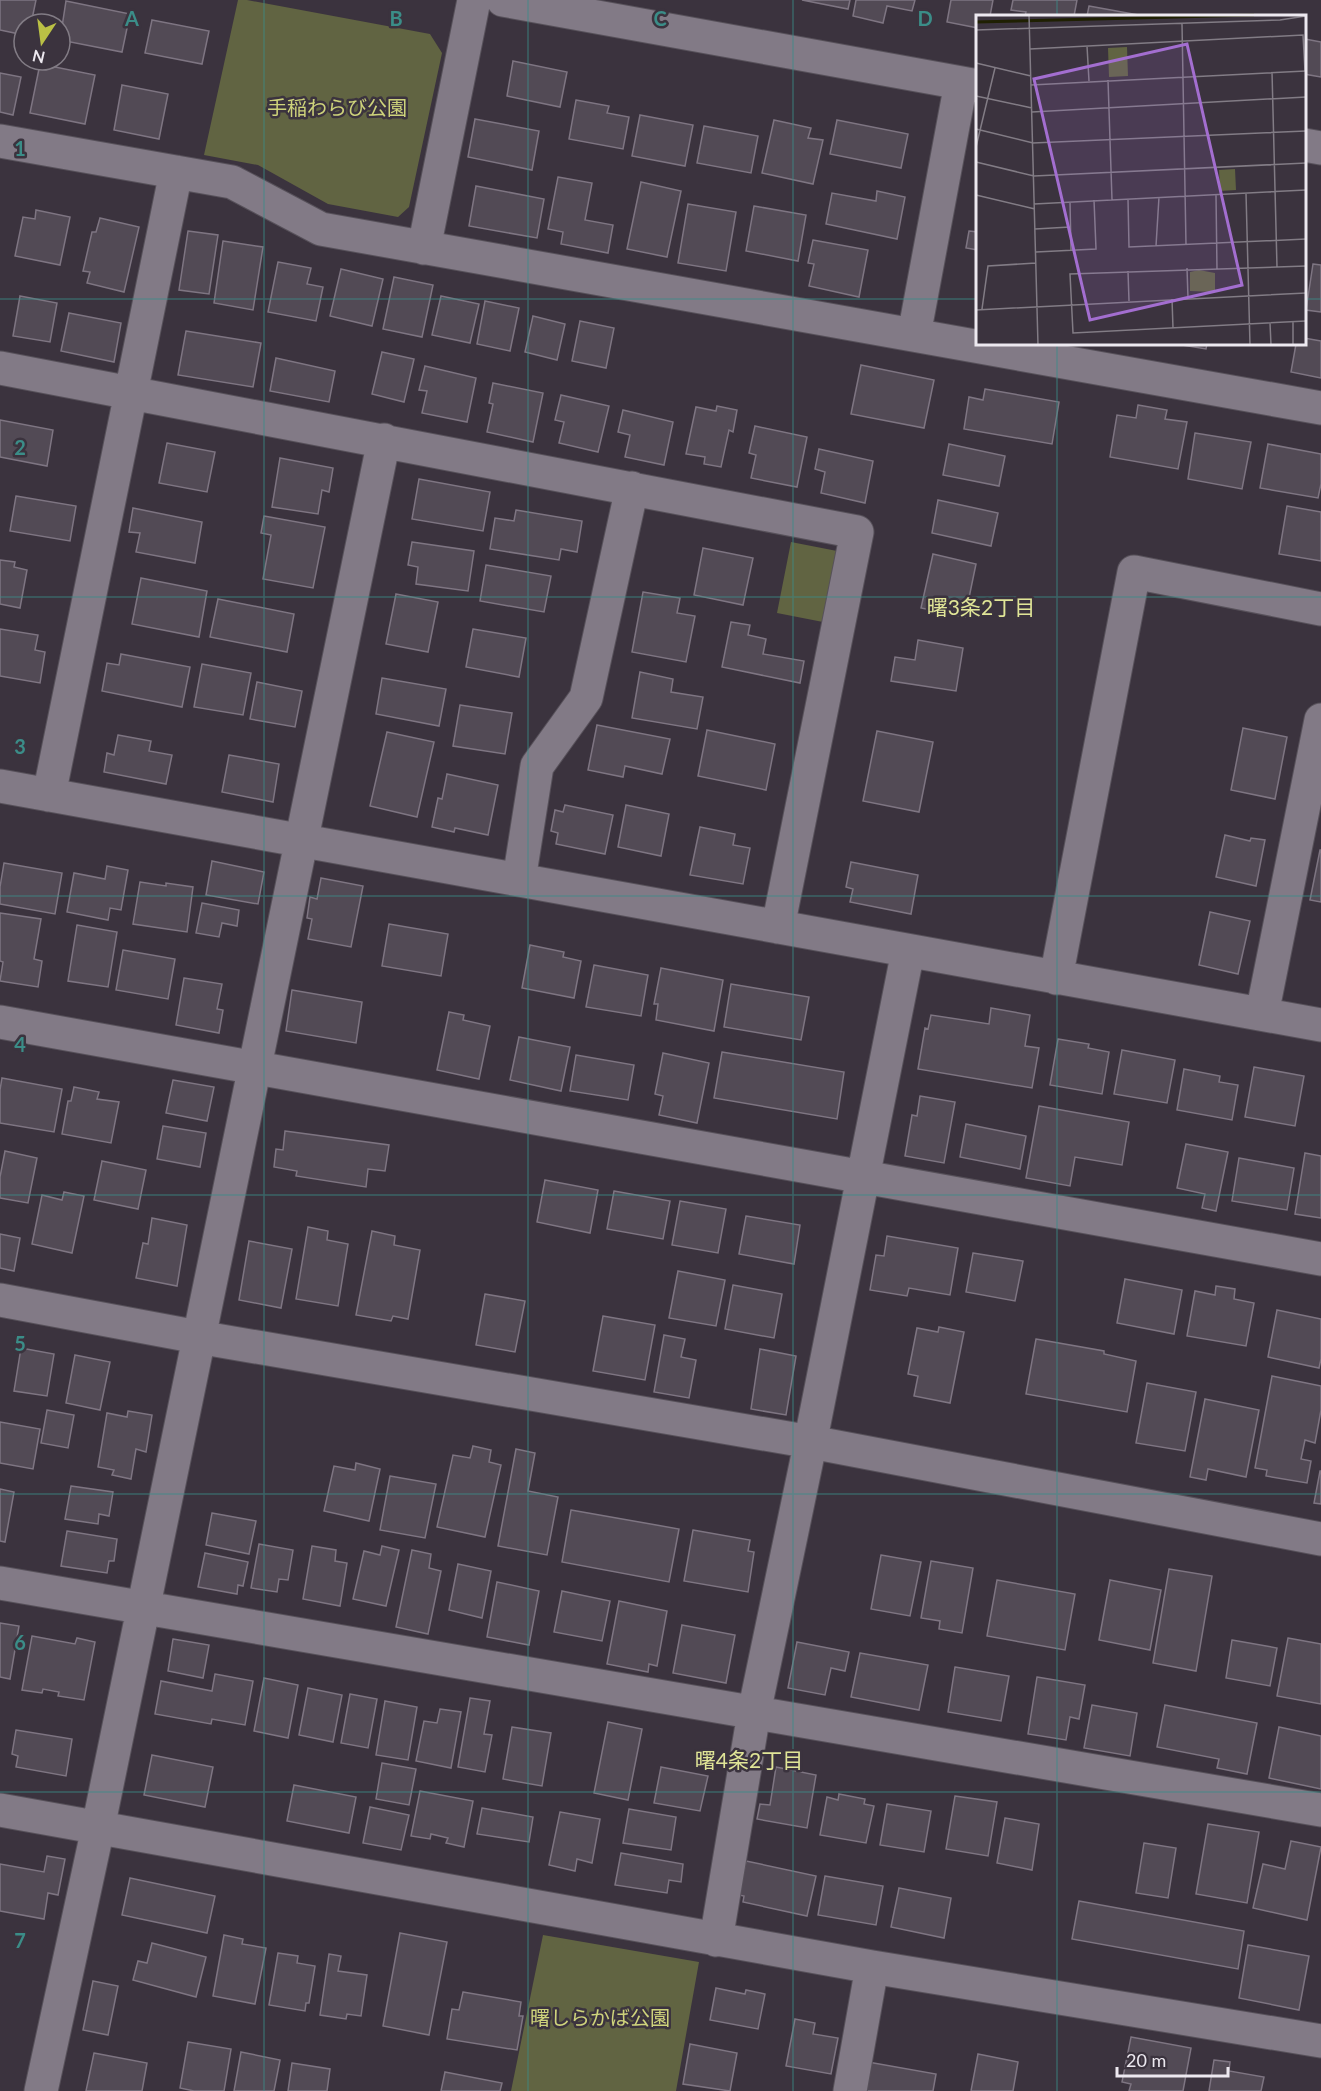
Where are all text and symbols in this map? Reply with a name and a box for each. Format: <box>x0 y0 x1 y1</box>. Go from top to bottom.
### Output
text: A <box>124 6 139 30</box>
text: B <box>389 6 403 30</box>
text: C <box>653 6 667 30</box>
text: D <box>917 6 933 30</box>
north arrow <box>12 12 72 72</box>
inset map <box>976 15 1306 345</box>
text: N <box>30 46 47 68</box>
park label: 手稲わらび公園 <box>267 95 407 119</box>
text: 1 <box>14 136 26 160</box>
text: 2 <box>14 435 26 459</box>
district label: 曙3条2丁目 <box>927 594 1035 619</box>
text: 3 <box>14 734 26 758</box>
text: 4 <box>14 1032 26 1056</box>
text: 5 <box>14 1331 26 1355</box>
text: 6 <box>14 1630 26 1654</box>
district label: 曙4条2丁目 <box>695 1747 803 1772</box>
text: 7 <box>14 1928 26 1952</box>
park label: 曙しらかば公園 <box>530 2005 670 2029</box>
scale bar <box>1117 2040 1228 2078</box>
text: 20 m <box>1126 2049 1166 2071</box>

